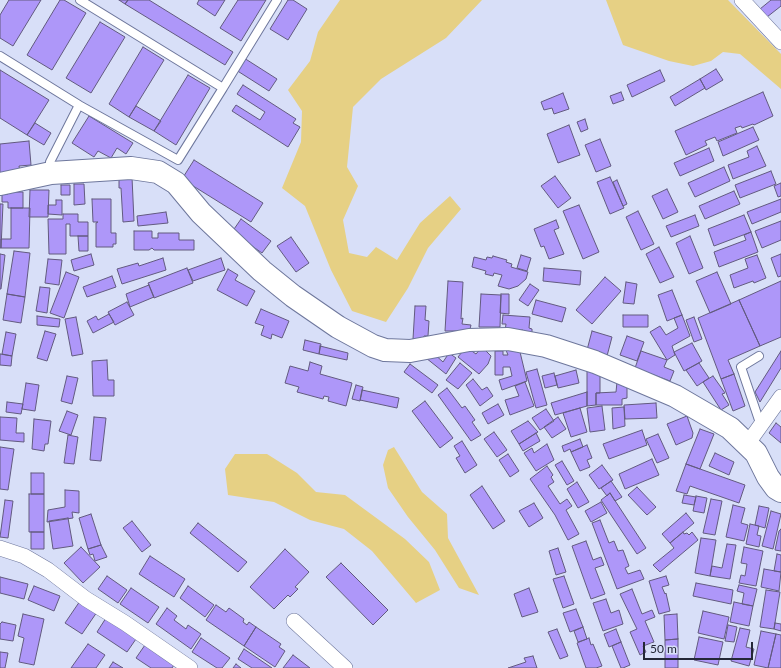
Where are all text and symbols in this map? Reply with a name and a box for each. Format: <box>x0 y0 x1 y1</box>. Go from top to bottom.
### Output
scale bar <box>645 634 755 660</box>
text: 50 m <box>650 641 677 656</box>

